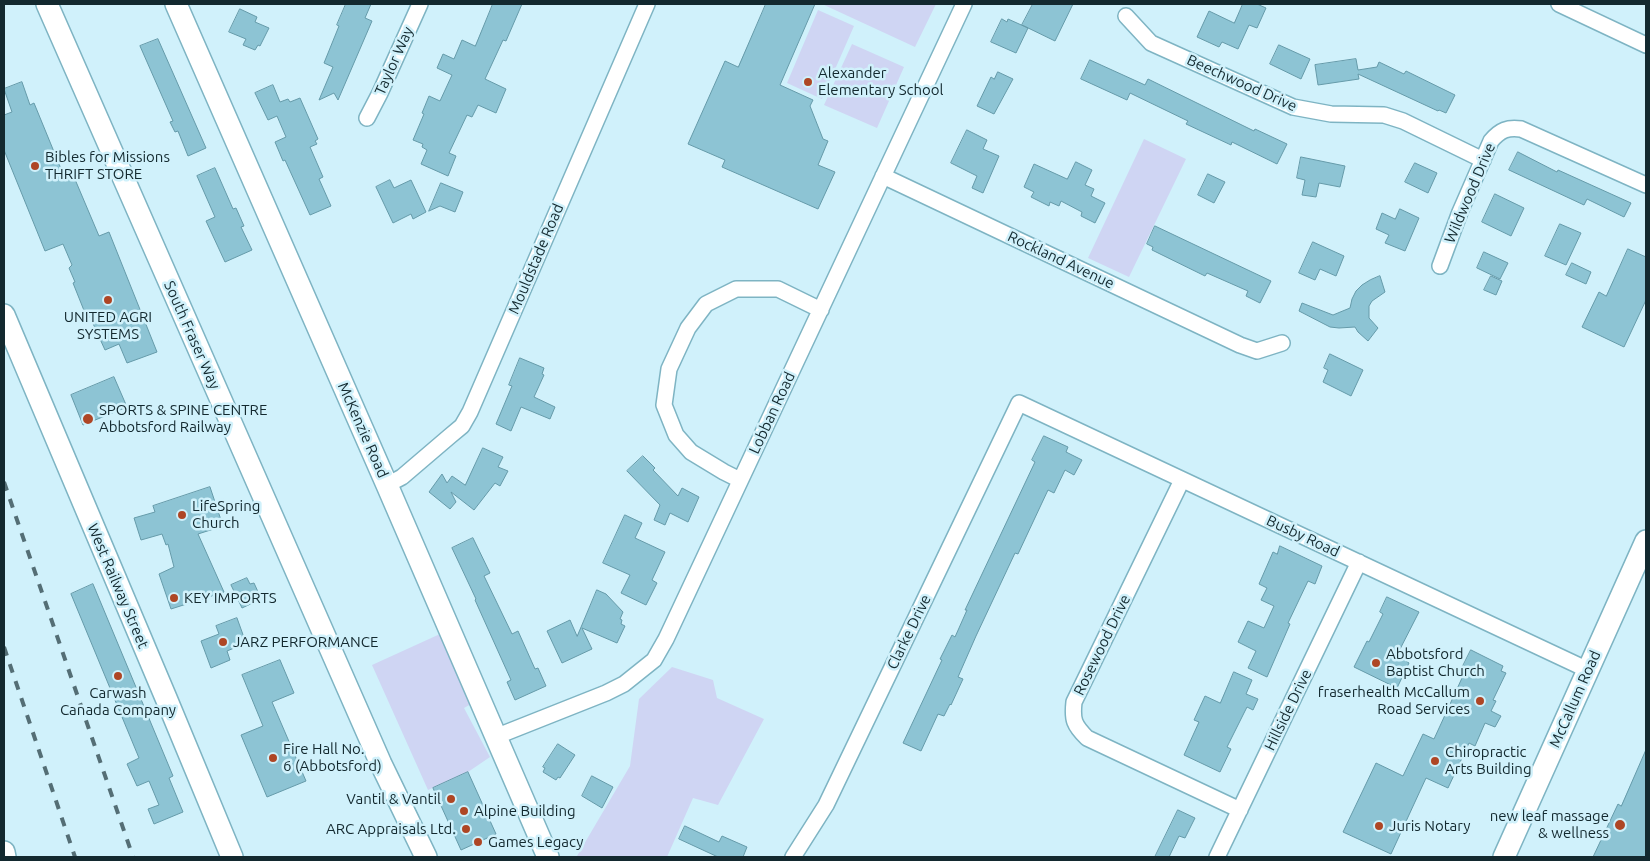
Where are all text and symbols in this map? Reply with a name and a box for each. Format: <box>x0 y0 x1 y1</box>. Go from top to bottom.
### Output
street label: Taylor Way <box>371 24 417 98</box>
street label: Beechwood Drive <box>1184 51 1300 115</box>
place label: Alexander Elementary School <box>818 64 944 99</box>
marker: Alexander Elementary School <box>802 76 814 88</box>
street label: Wildwood Drive <box>1441 140 1499 246</box>
place label: Bibles for Missions THRIFT STORE <box>45 148 170 183</box>
marker: Bibles for Missions THRIFT STORE <box>29 160 41 172</box>
street label: Mouldstade Road <box>505 201 567 317</box>
street label: Rockland Avenue <box>1005 227 1117 293</box>
street label: South Fraser Way <box>160 278 224 392</box>
marker: UNITED AGRI SYSTEMS <box>102 294 114 306</box>
place label: UNITED AGRI SYSTEMS <box>64 308 152 343</box>
street label: Lobban Road <box>745 369 799 457</box>
street label: McKenzie Road <box>334 379 392 481</box>
place label: SPORTS & SPINE CENTRE Abbotsford Railway <box>99 401 267 436</box>
marker: SPORTS & SPINE CENTRE Abbotsford Railway <box>81 412 95 426</box>
place label: LifeSpring Church <box>192 497 260 532</box>
marker: LifeSpring Church <box>176 509 188 521</box>
street label: Busby Road <box>1264 511 1342 561</box>
street label: West Railway Street <box>83 521 153 651</box>
place label: KEY IMPORTS <box>184 589 277 607</box>
marker: KEY IMPORTS <box>168 592 180 604</box>
street label: Clarke Drive <box>883 592 935 672</box>
street label: Rosewood Drive <box>1070 592 1134 698</box>
place label: JARZ PERFORMANCE <box>233 633 378 651</box>
marker: JARZ PERFORMANCE <box>217 636 229 648</box>
place label: Abbotsford Baptist Church <box>1386 645 1485 680</box>
street label: McCallum Road <box>1546 648 1604 750</box>
marker: Abbotsford Baptist Church <box>1370 657 1382 669</box>
street label: Hillside Drive <box>1261 666 1315 754</box>
marker: Carwash Canada Company <box>112 670 124 682</box>
place label: fraserhealth McCallum Road Services <box>1318 683 1470 718</box>
place label: Carwash Canada Company <box>60 684 176 719</box>
marker: fraserhealth McCallum Road Services <box>1474 695 1486 707</box>
place label: Fire Hall No. 6 (Abbotsford) <box>283 740 382 775</box>
place label: Chiropractic Arts Building <box>1445 743 1532 778</box>
marker: Fire Hall No. 6 (Abbotsford) <box>267 752 279 764</box>
marker: Chiropractic Arts Building <box>1429 755 1441 767</box>
place label: Vantil & Vantil <box>346 790 441 808</box>
marker: Vantil & Vantil <box>445 793 457 805</box>
place label: Alpine Building <box>474 802 576 820</box>
marker: Alpine Building <box>458 805 470 817</box>
place label: new leaf massage & wellness <box>1490 807 1609 842</box>
place label: Juris Notary <box>1389 817 1471 835</box>
marker: new leaf massage & wellness <box>1613 818 1627 832</box>
place label: ARC Appraisals Ltd. <box>326 820 456 838</box>
marker: Juris Notary <box>1373 820 1385 832</box>
marker: ARC Appraisals Ltd. <box>460 823 472 835</box>
place label: Games Legacy <box>488 833 583 851</box>
marker: Games Legacy <box>472 836 484 848</box>

